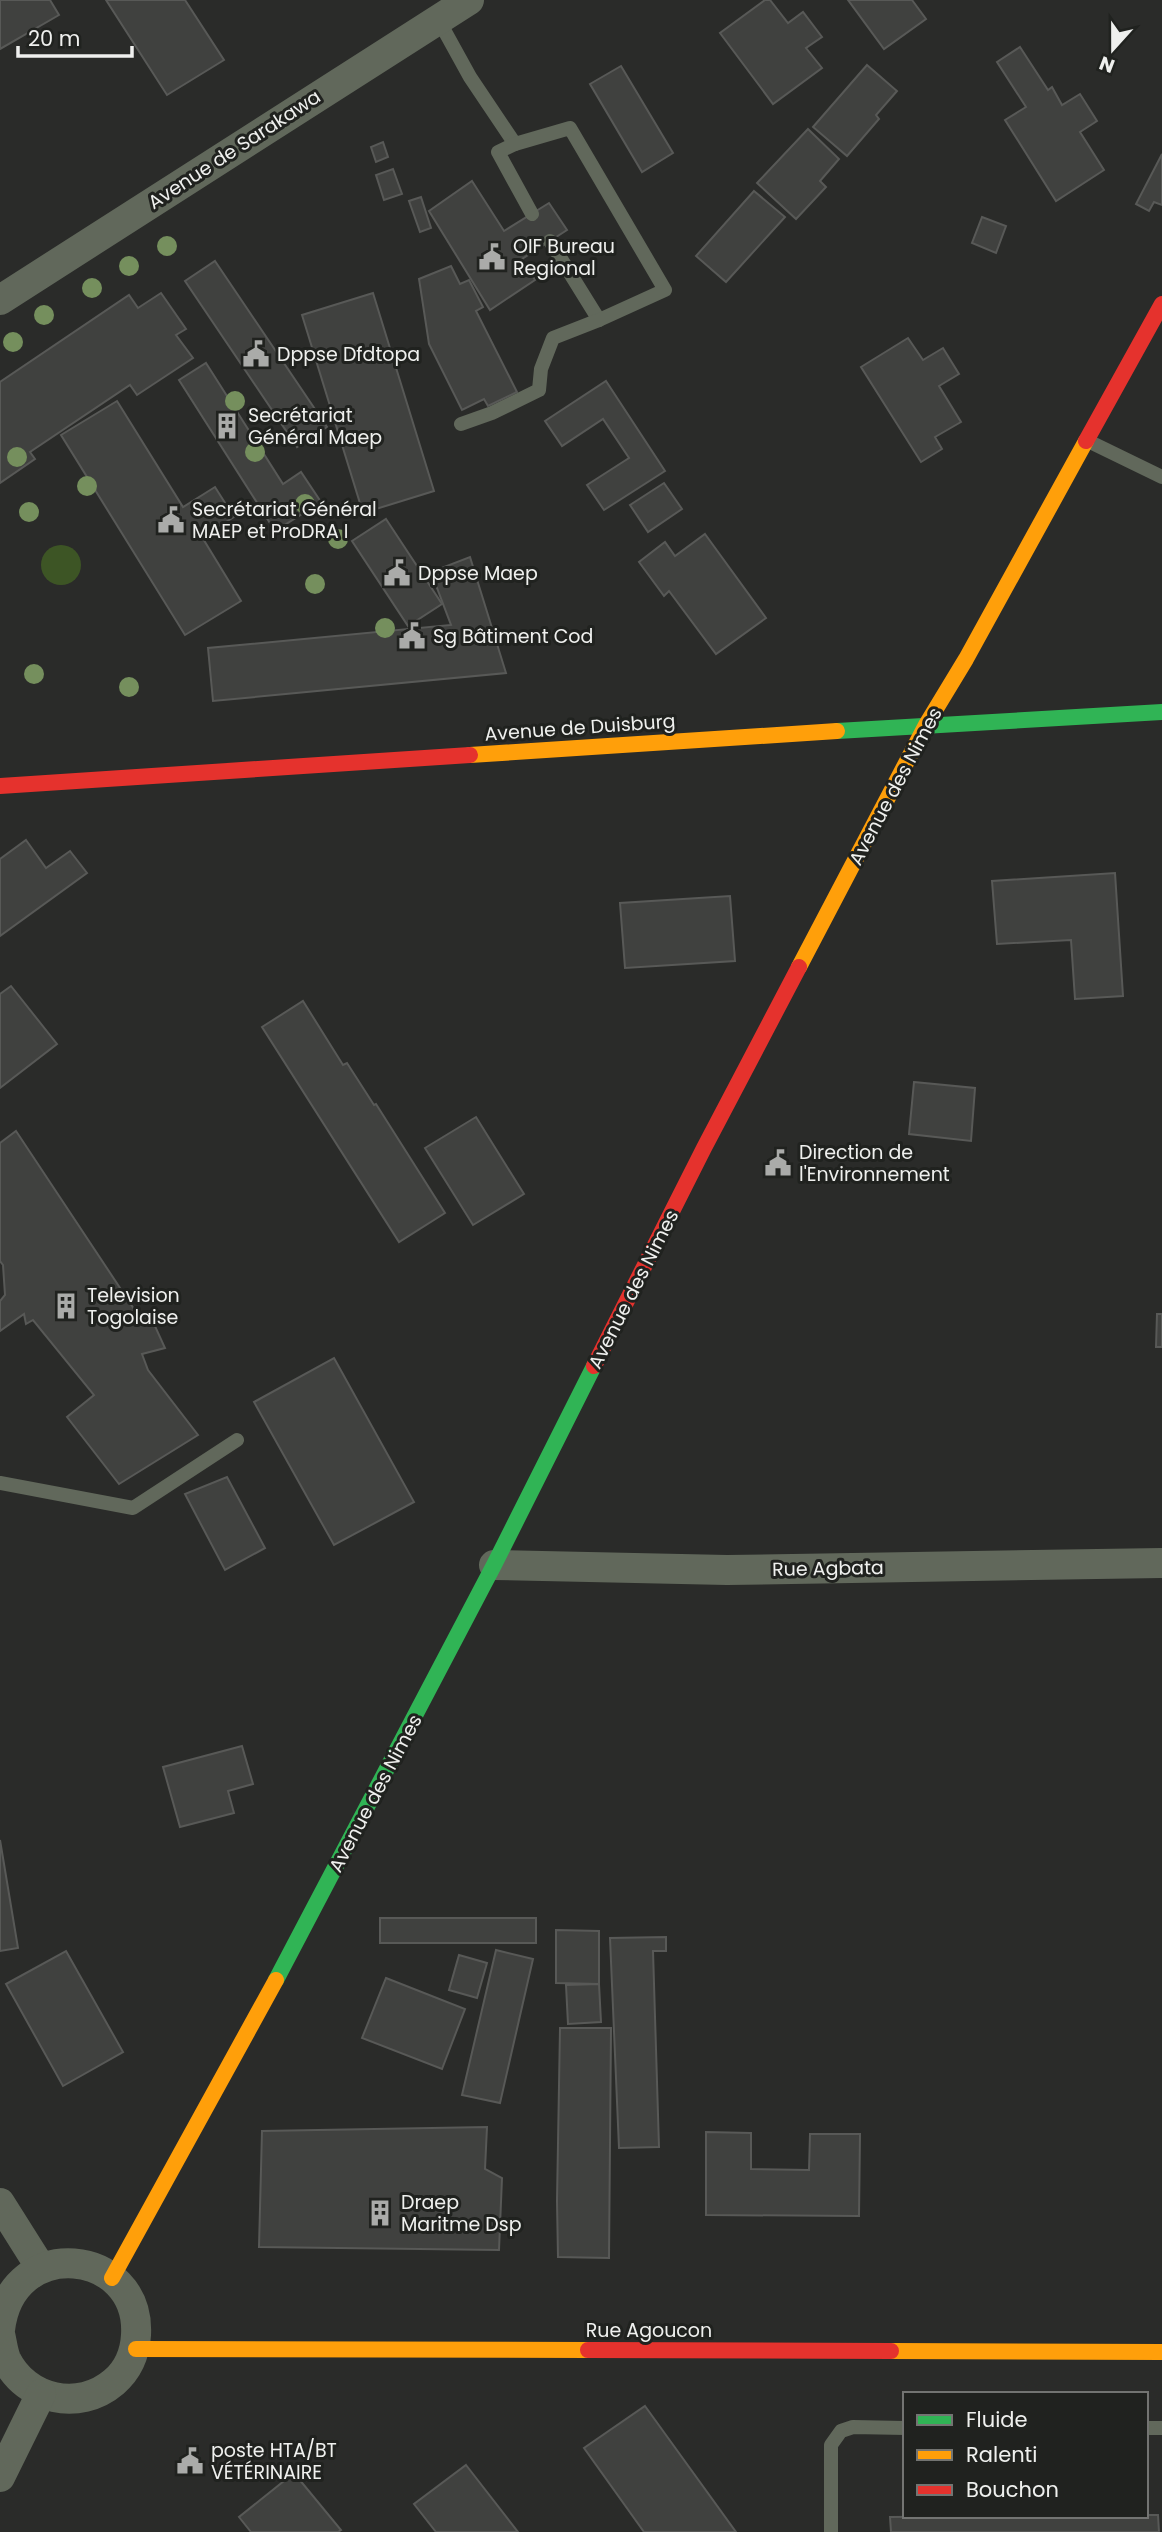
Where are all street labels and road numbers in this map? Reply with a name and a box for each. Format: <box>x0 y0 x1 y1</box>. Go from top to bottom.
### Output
street label: Avenue de Sarakawa <box>143 83 326 216</box>
street label: Avenue des Nimes <box>842 702 949 870</box>
street label: Avenue de Duisburg <box>484 707 676 748</box>
street label: Avenue des Nimes <box>582 1205 685 1373</box>
street label: Rue Agbata <box>772 1554 884 1583</box>
street label: Avenue des Nimes <box>322 1709 429 1877</box>
street label: Rue Agoucon <box>586 2317 712 2344</box>

